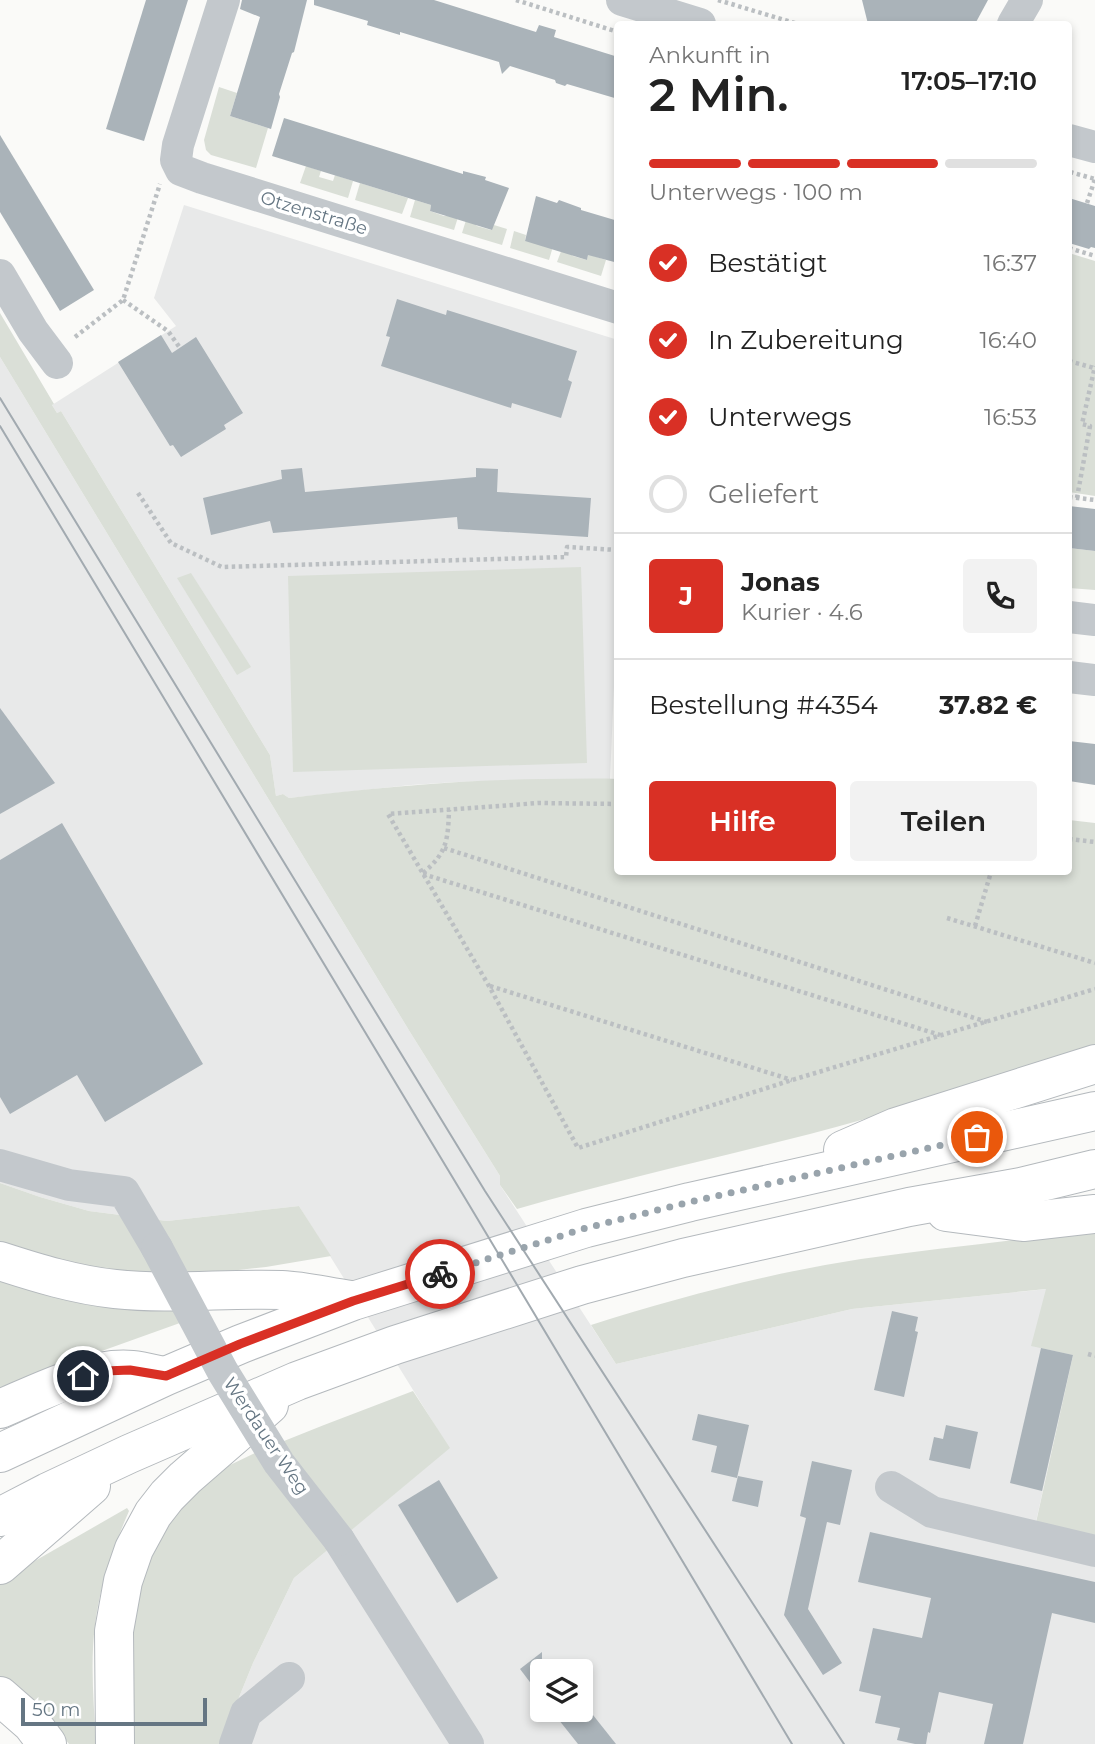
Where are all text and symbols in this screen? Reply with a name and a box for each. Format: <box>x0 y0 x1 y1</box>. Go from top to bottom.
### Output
text: Ankunft in <box>649 41 770 69</box>
text: 17:05–17:10 <box>901 65 1037 97</box>
text: 2 Min. <box>649 66 788 123</box>
text: Unterwegs · 100 m <box>649 178 863 206</box>
street label: Otzenstraße <box>258 186 370 240</box>
icon: check <box>649 244 687 282</box>
text: Bestätigt <box>708 247 827 279</box>
text: 16:37 <box>984 249 1037 277</box>
icon: check <box>649 321 687 359</box>
text: In Zubereitung <box>708 324 904 356</box>
text: 16:40 <box>979 326 1037 354</box>
icon: check <box>649 398 687 436</box>
text: Unterwegs <box>708 401 851 433</box>
text: 16:53 <box>984 403 1037 431</box>
text: Geliefert <box>708 478 819 510</box>
button: phone <box>963 559 1037 633</box>
text: Jonas <box>741 566 820 598</box>
text: J <box>679 580 693 612</box>
text: Kurier · 4.6 <box>741 598 863 626</box>
text: Bestellung #4354 <box>649 689 878 721</box>
text: 37.82 € <box>939 689 1037 721</box>
button: Hilfe <box>649 781 836 861</box>
button: Teilen <box>850 781 1037 861</box>
pin <box>947 1107 1007 1167</box>
icon: bag <box>958 1118 996 1156</box>
courier <box>405 1239 475 1309</box>
icon: bike <box>421 1255 459 1293</box>
pin <box>53 1346 113 1406</box>
icon: home <box>64 1357 102 1395</box>
street label: Werdauer Weg <box>219 1373 313 1499</box>
map controls <box>530 1659 593 1722</box>
button: layers <box>530 1659 593 1722</box>
scale bar <box>21 1695 206 1727</box>
text: 50 m <box>32 1698 80 1721</box>

